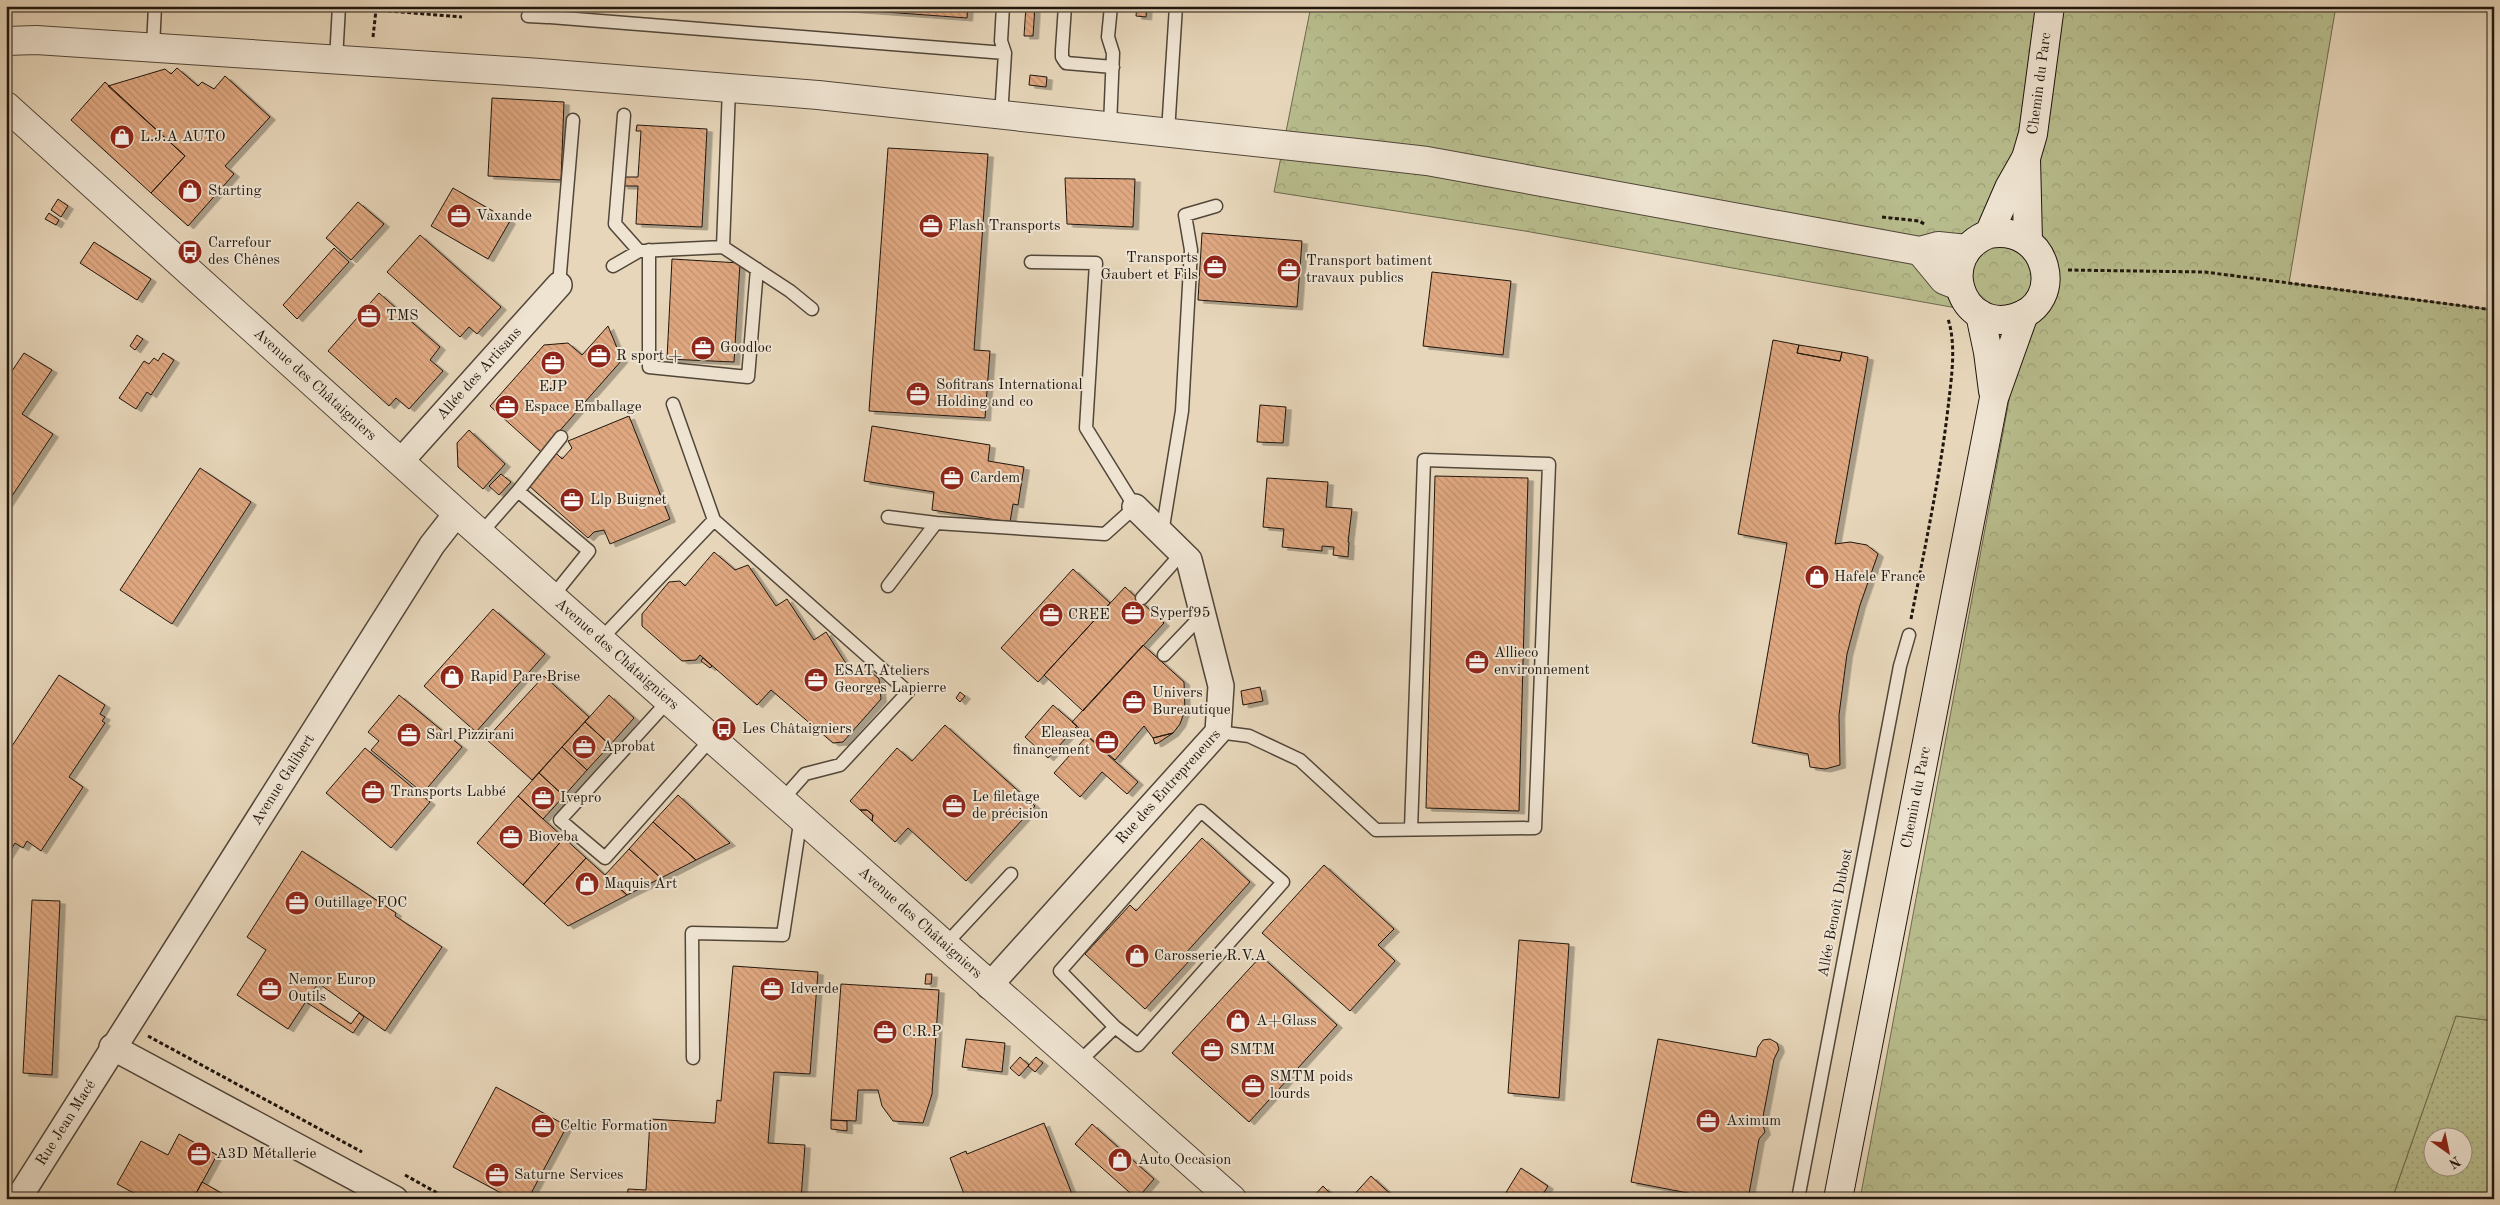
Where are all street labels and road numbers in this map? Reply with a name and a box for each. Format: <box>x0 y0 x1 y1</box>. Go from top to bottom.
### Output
street label: Chemin du Parc <box>2025 31 2054 136</box>
street label: Allée des Artisans <box>434 324 525 423</box>
street label: Avenue des Châtaigniers <box>251 326 379 444</box>
street label: Avenue des Châtaigniers <box>552 596 682 713</box>
street label: Rue des Entrepreneurs <box>1113 727 1224 847</box>
street label: Avenue Galibert <box>249 732 318 828</box>
street label: Chemin du Parc <box>1899 745 1933 850</box>
street label: Allée Benoît Dubost <box>1816 847 1856 979</box>
street label: Avenue des Châtaigniers <box>855 864 985 981</box>
street label: Rue Jean Macé <box>34 1077 99 1168</box>

